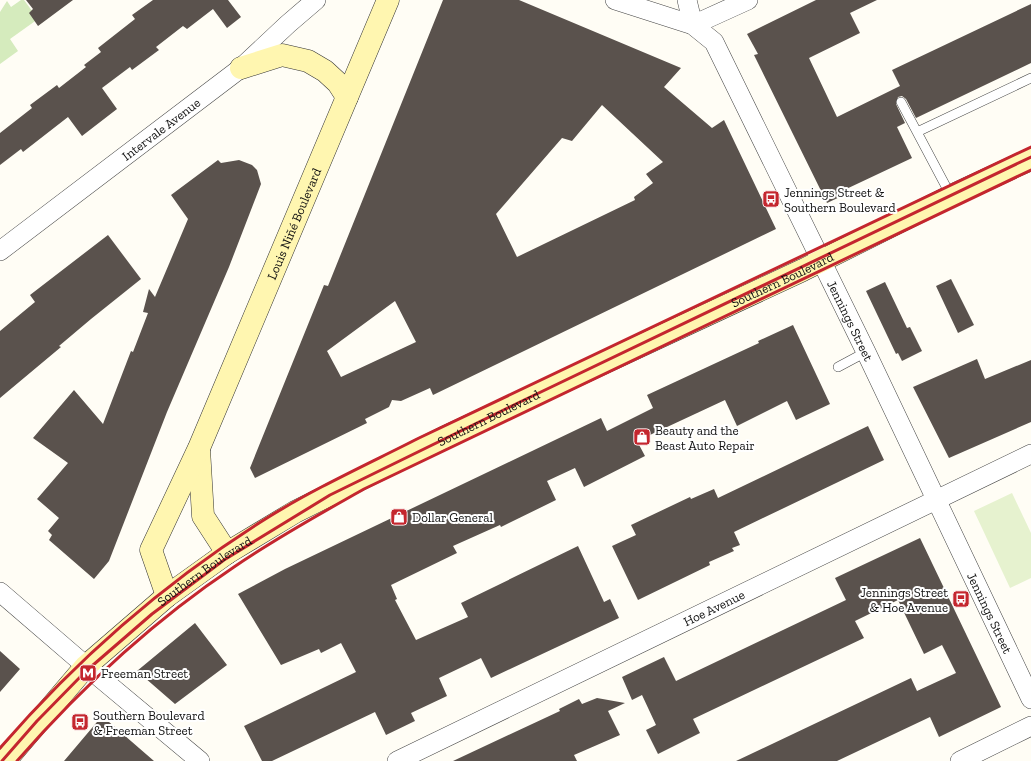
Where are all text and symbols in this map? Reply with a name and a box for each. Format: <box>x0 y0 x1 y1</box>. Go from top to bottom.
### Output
street label: Intervale Avenue <box>119 94 203 163</box>
street label: Louis Niñé Boulevard <box>264 166 324 282</box>
place label: Jennings Street & Southern Boulevard <box>784 185 896 215</box>
bus stop icon: Jennings Street & Southern Boulevard <box>761 189 781 209</box>
street label: Southern Boulevard <box>728 249 836 310</box>
street label: Jennings Street <box>824 278 877 363</box>
street label: Southern Boulevard <box>435 386 542 449</box>
place label: Beauty and the Beast Auto Repair <box>655 423 755 453</box>
shop icon: Beauty and the Beast Auto Repair <box>632 427 652 447</box>
shop icon: Dollar General <box>389 507 409 527</box>
place label: Dollar General <box>412 510 494 525</box>
street label: Southern Boulevard <box>154 533 254 609</box>
street label: Jennings Street <box>964 570 1016 656</box>
place label: Jennings Street & Hoe Avenue <box>860 585 948 615</box>
street label: Hoe Avenue <box>681 586 747 629</box>
bus stop icon: Jennings Street & Hoe Avenue <box>951 589 971 609</box>
metro station icon: Freeman Street <box>78 663 98 683</box>
place label: Freeman Street <box>101 666 188 681</box>
place label: Southern Boulevard & Freeman Street <box>93 708 205 738</box>
bus stop icon: Southern Boulevard & Freeman Street <box>70 712 90 732</box>

